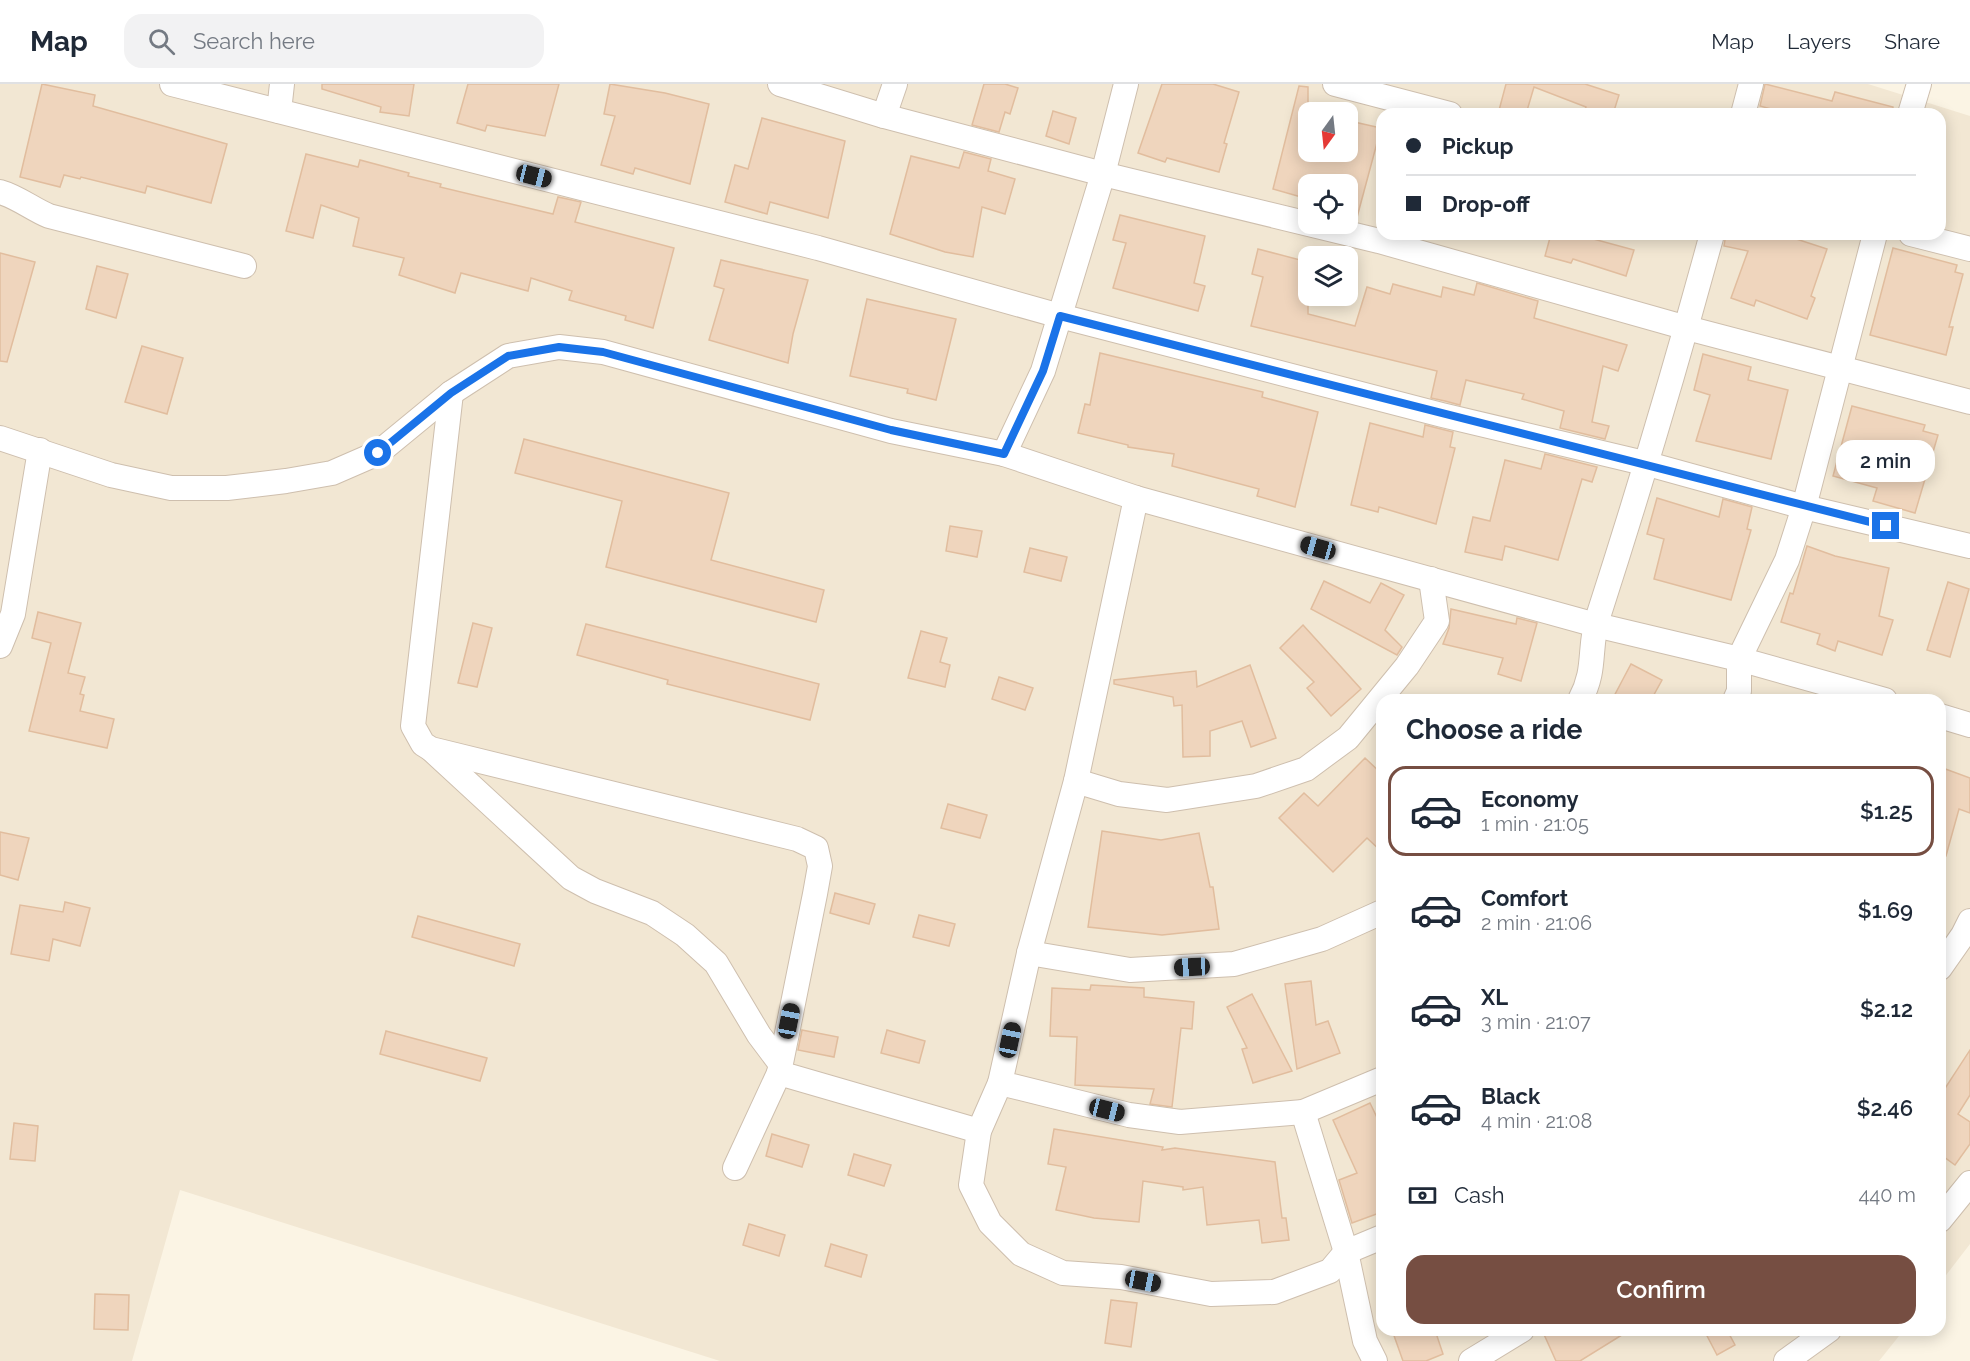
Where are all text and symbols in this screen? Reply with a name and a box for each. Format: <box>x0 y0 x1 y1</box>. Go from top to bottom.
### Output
search box <box>124 14 544 68</box>
text: Map <box>30 25 88 58</box>
icon: search <box>145 25 178 58</box>
text: Search here <box>193 28 315 54</box>
text: Map <box>1711 29 1754 54</box>
text: Layers <box>1787 29 1851 54</box>
text: Share <box>1884 29 1940 54</box>
north arrow <box>1298 102 1358 162</box>
map controls <box>1298 102 1358 306</box>
text: Pickup <box>1442 133 1514 159</box>
car <box>514 163 554 189</box>
button: locate <box>1298 174 1358 234</box>
text: Drop-off <box>1442 191 1530 217</box>
button: layers <box>1298 246 1358 306</box>
route start <box>364 439 391 466</box>
callout: 2 min <box>1836 439 1936 481</box>
text: 2 min <box>1860 449 1911 473</box>
route end <box>1872 512 1899 539</box>
car <box>1298 534 1338 562</box>
text: Choose a ride <box>1406 714 1582 745</box>
icon: car <box>1409 784 1463 838</box>
text: Economy <box>1481 786 1579 812</box>
text: $1.25 <box>1860 798 1913 824</box>
text: 1 min · 21:05 <box>1481 812 1589 836</box>
icon: car <box>1409 883 1463 937</box>
text: Comfort <box>1481 885 1568 911</box>
text: $1.69 <box>1858 897 1913 923</box>
text: 2 min · 21:06 <box>1481 911 1592 935</box>
car <box>1174 957 1210 977</box>
icon: car <box>1409 982 1463 1036</box>
text: XL <box>1481 984 1508 1010</box>
text: $2.12 <box>1860 996 1913 1022</box>
car <box>777 1002 801 1040</box>
text: 3 min · 21:07 <box>1481 1010 1591 1034</box>
car <box>997 1021 1023 1059</box>
icon: car <box>1409 1081 1463 1135</box>
text: Black <box>1481 1083 1540 1109</box>
text: $2.46 <box>1857 1095 1913 1121</box>
car <box>1087 1097 1127 1123</box>
text: 4 min · 21:08 <box>1481 1109 1592 1133</box>
icon: cash <box>1406 1179 1439 1212</box>
text: Cash <box>1454 1182 1505 1208</box>
text: 440 m <box>1858 1183 1916 1207</box>
button: Confirm <box>1406 1255 1916 1324</box>
car <box>1124 1269 1162 1293</box>

